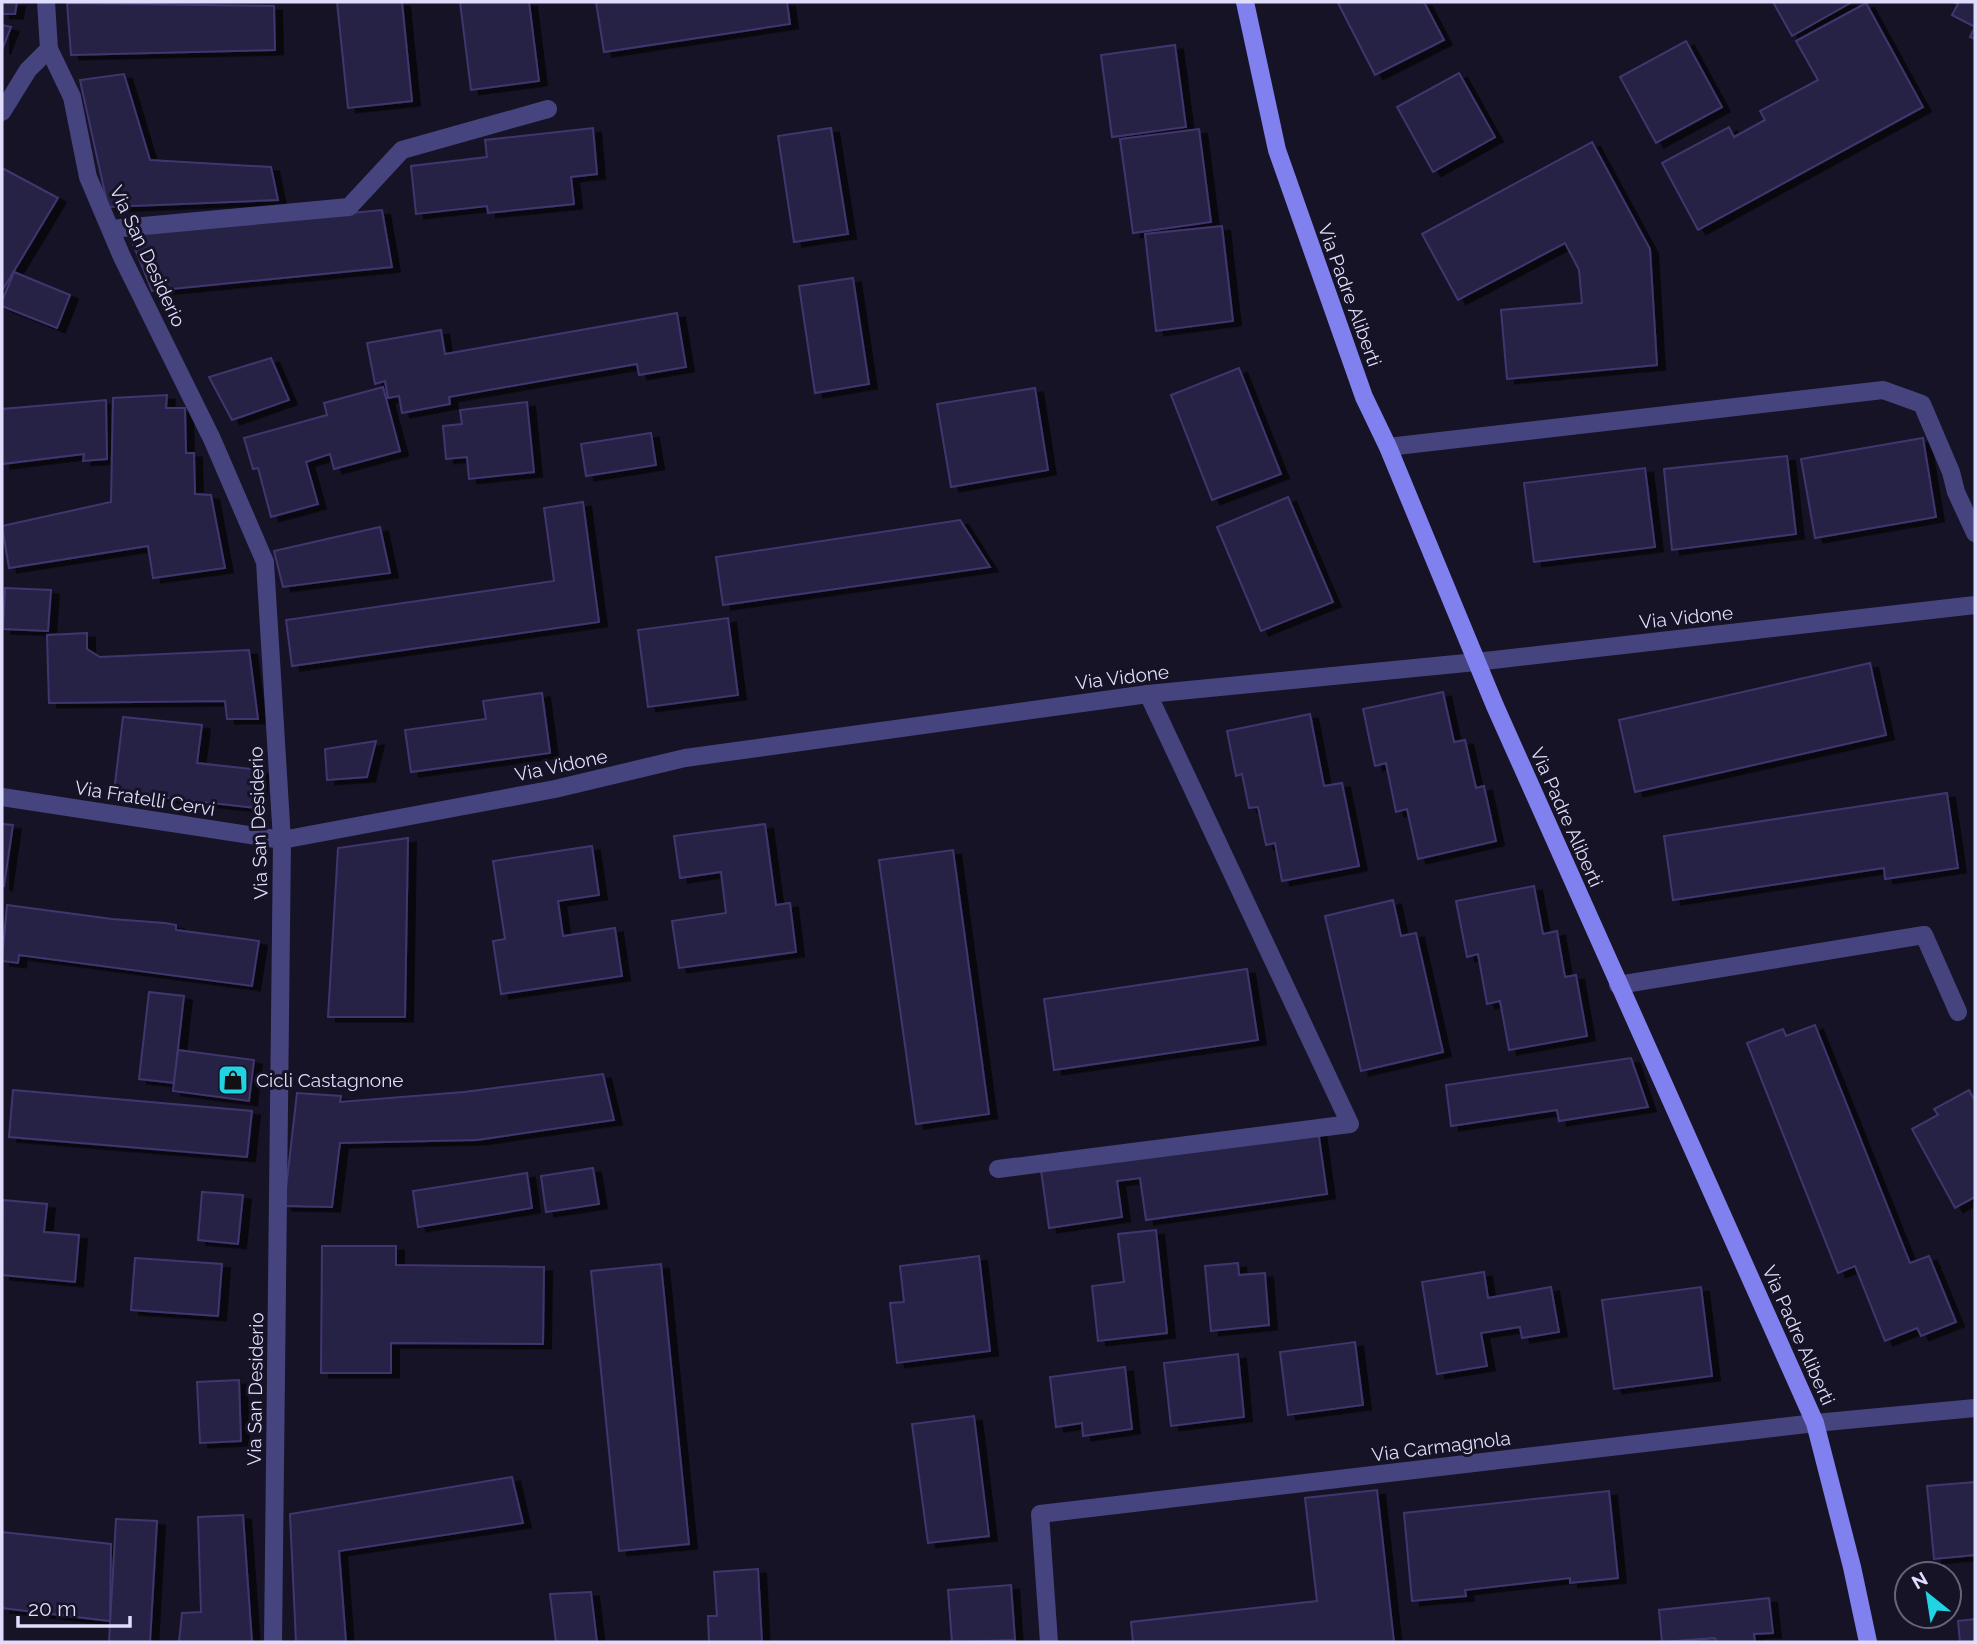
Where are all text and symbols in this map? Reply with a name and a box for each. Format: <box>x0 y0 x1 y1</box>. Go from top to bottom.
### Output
street label: Via San Desiderio <box>106 182 190 330</box>
street label: Via Padre Aliberti <box>1314 221 1386 369</box>
street label: Via Vidone <box>1638 601 1734 633</box>
street label: Via Vidone <box>1074 660 1170 694</box>
street label: Via Vidone <box>513 744 609 786</box>
street label: Via Padre Aliberti <box>1526 744 1608 890</box>
street label: Via San Desiderio <box>244 746 272 900</box>
street label: Via Fratelli Cervi <box>73 776 217 820</box>
shop icon: Cicli Castagnone <box>216 1063 250 1097</box>
place label: Cicli Castagnone <box>256 1069 403 1091</box>
street label: Via Padre Aliberti <box>1758 1262 1840 1408</box>
street label: Via San Desiderio <box>243 1312 267 1466</box>
street label: Via Carmagnola <box>1370 1427 1512 1465</box>
north arrow <box>1893 1560 1963 1630</box>
text: N <box>1908 1567 1931 1593</box>
scale bar <box>18 1584 130 1628</box>
text: 20 m <box>28 1596 76 1621</box>

